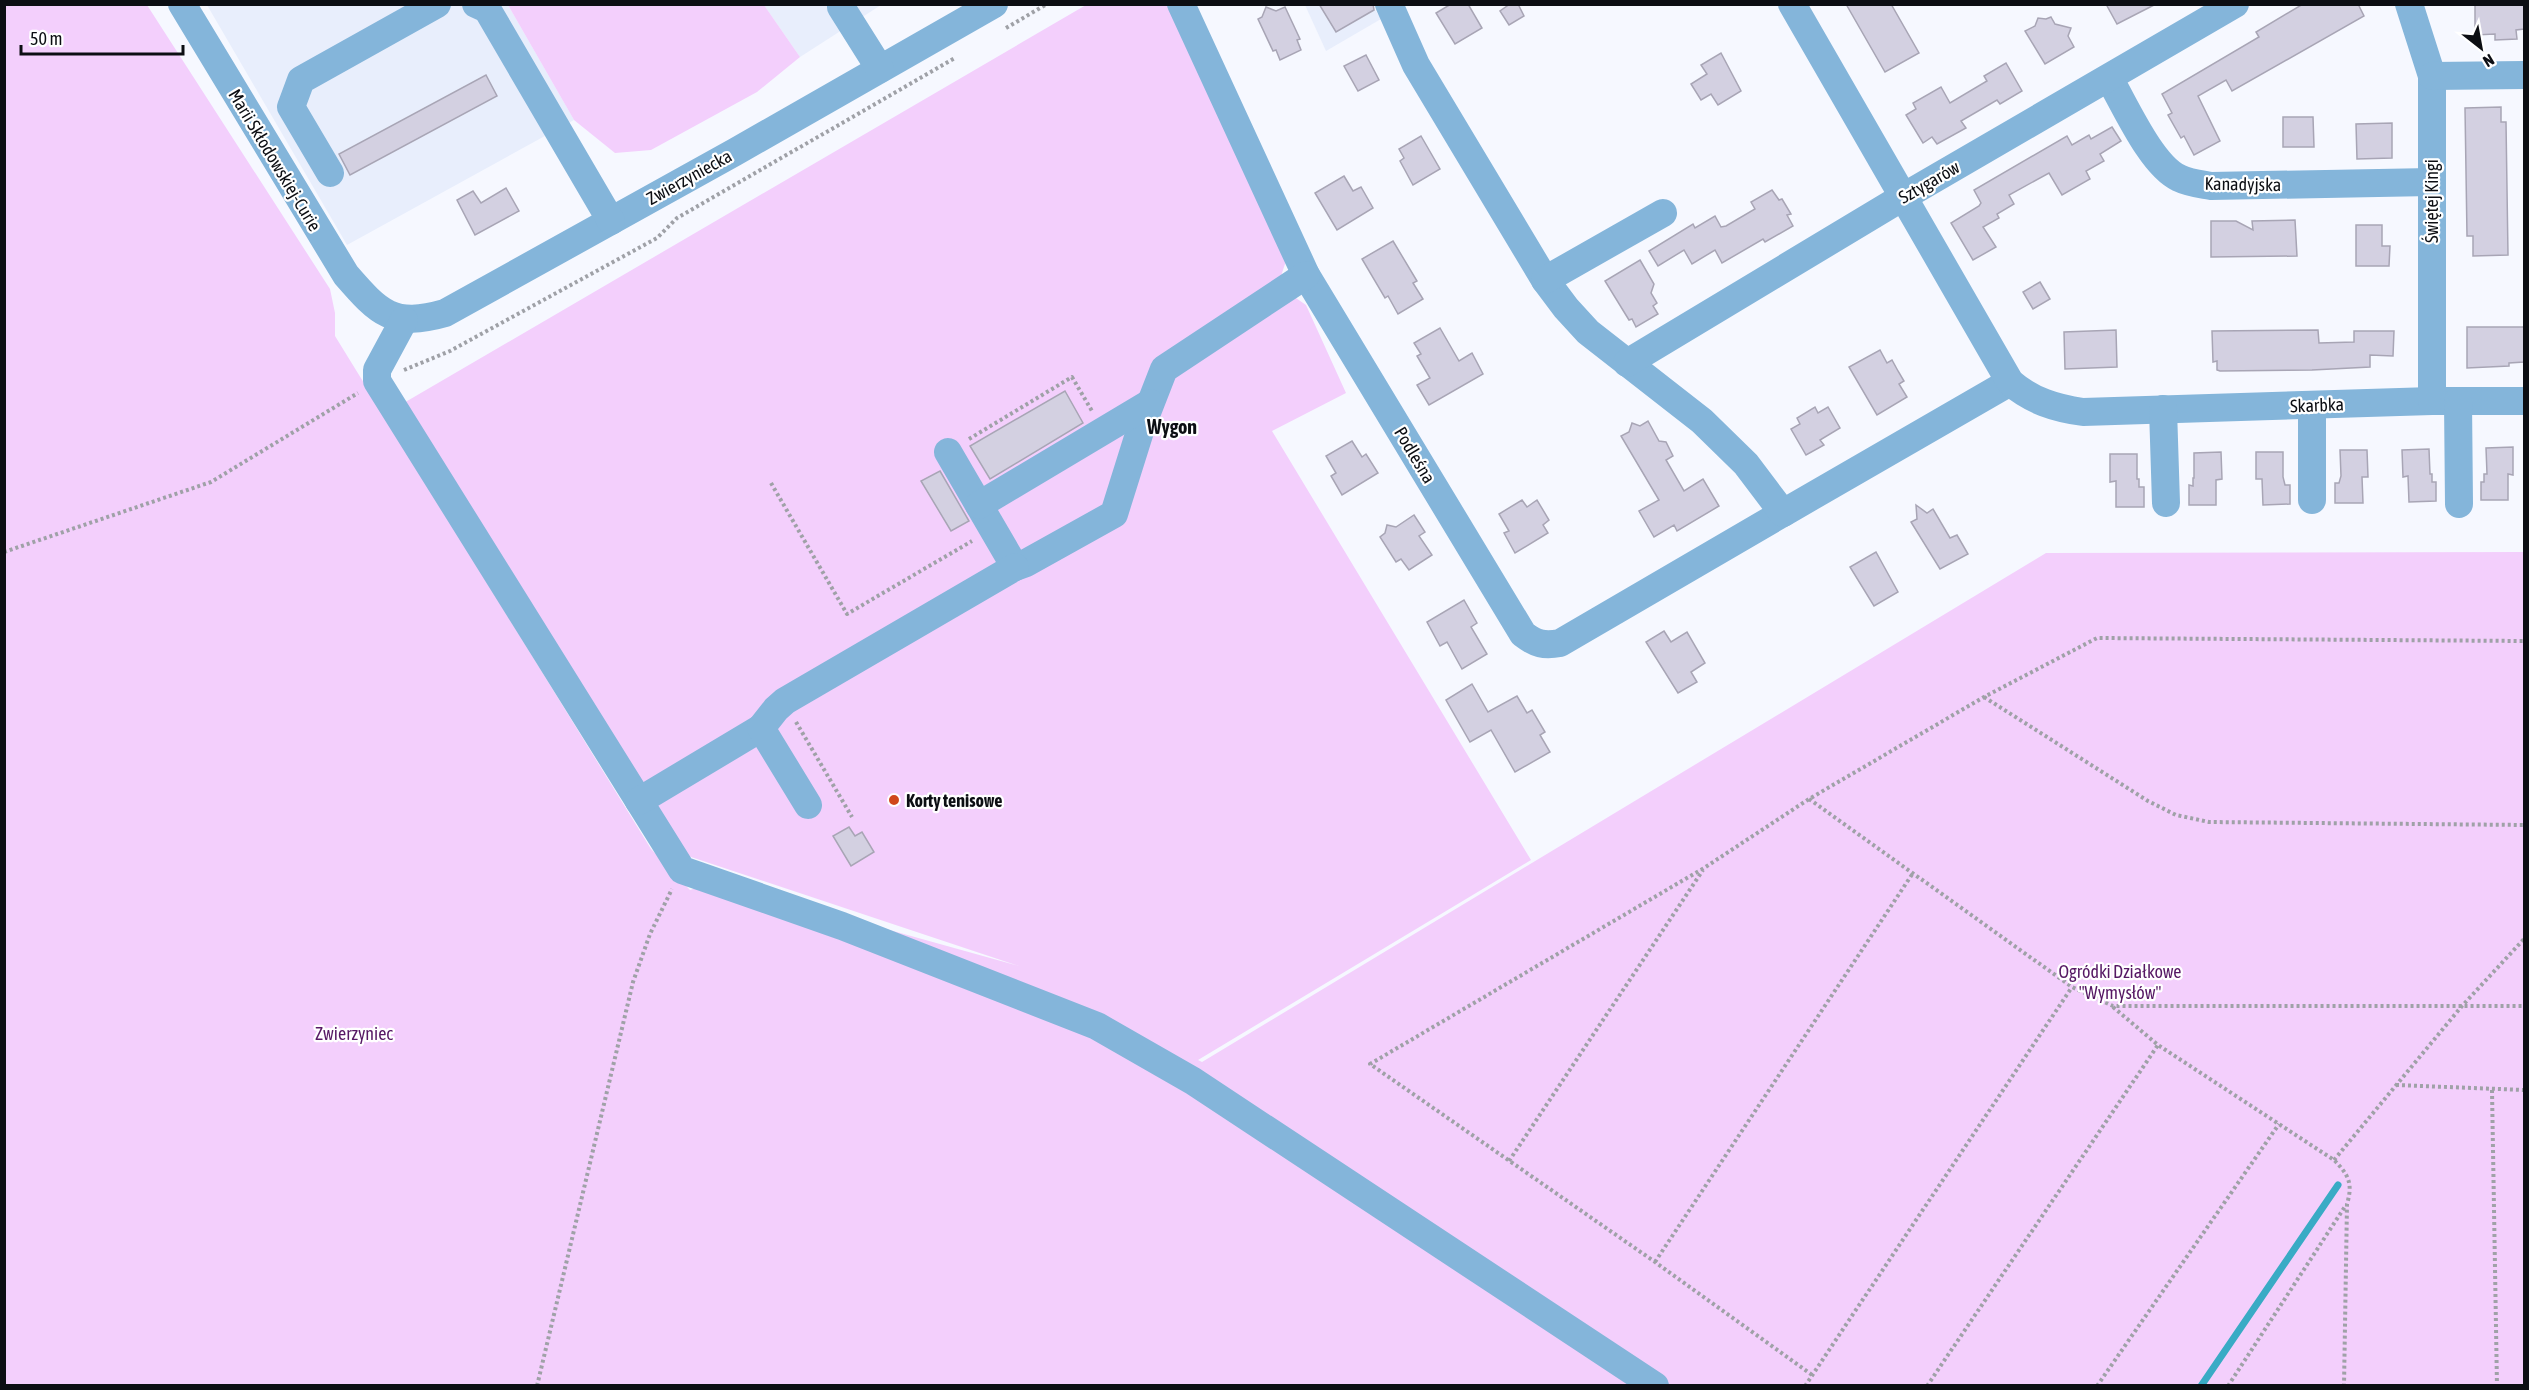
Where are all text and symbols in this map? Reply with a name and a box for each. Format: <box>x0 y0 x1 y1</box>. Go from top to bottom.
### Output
scale bar <box>21 18 183 56</box>
north arrow <box>2451 18 2511 78</box>
text: 50 m <box>30 28 62 49</box>
text: N <box>2480 51 2497 71</box>
street label: Marii Skłodowskiej-Curie <box>224 85 326 235</box>
street label: Zwierzyniecka <box>643 145 735 209</box>
street label: Sztygarów <box>1895 156 1963 208</box>
street label: Świętej Kingi <box>2421 159 2442 243</box>
street label: Kanadyjska <box>2204 173 2282 195</box>
street label: Skarbka <box>2290 394 2344 416</box>
district label: Wygon <box>1146 415 1197 438</box>
street label: Podleśna <box>1390 423 1440 487</box>
place label: Korty tenisowe <box>906 790 1003 811</box>
marker: Korty tenisowe <box>887 793 901 807</box>
park label: Ogródki Działkowe "Wymysłów" <box>2059 961 2181 1003</box>
park label: Zwierzyniec <box>315 1023 393 1044</box>

